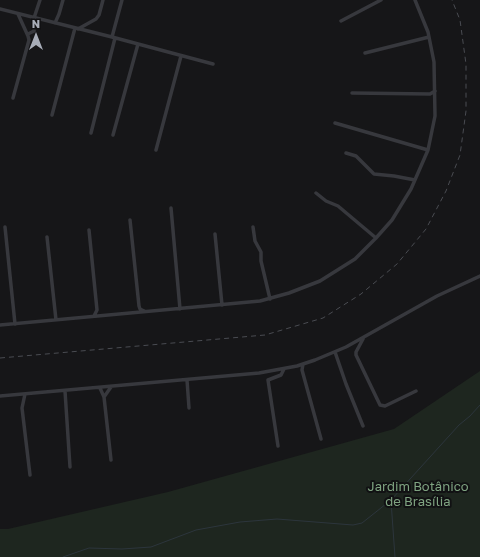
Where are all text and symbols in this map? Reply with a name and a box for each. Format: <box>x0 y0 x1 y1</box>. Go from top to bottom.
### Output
north arrow <box>16 16 56 56</box>
text: N <box>32 17 40 30</box>
park label: Jardim Botânico de Brasília <box>367 479 469 510</box>

